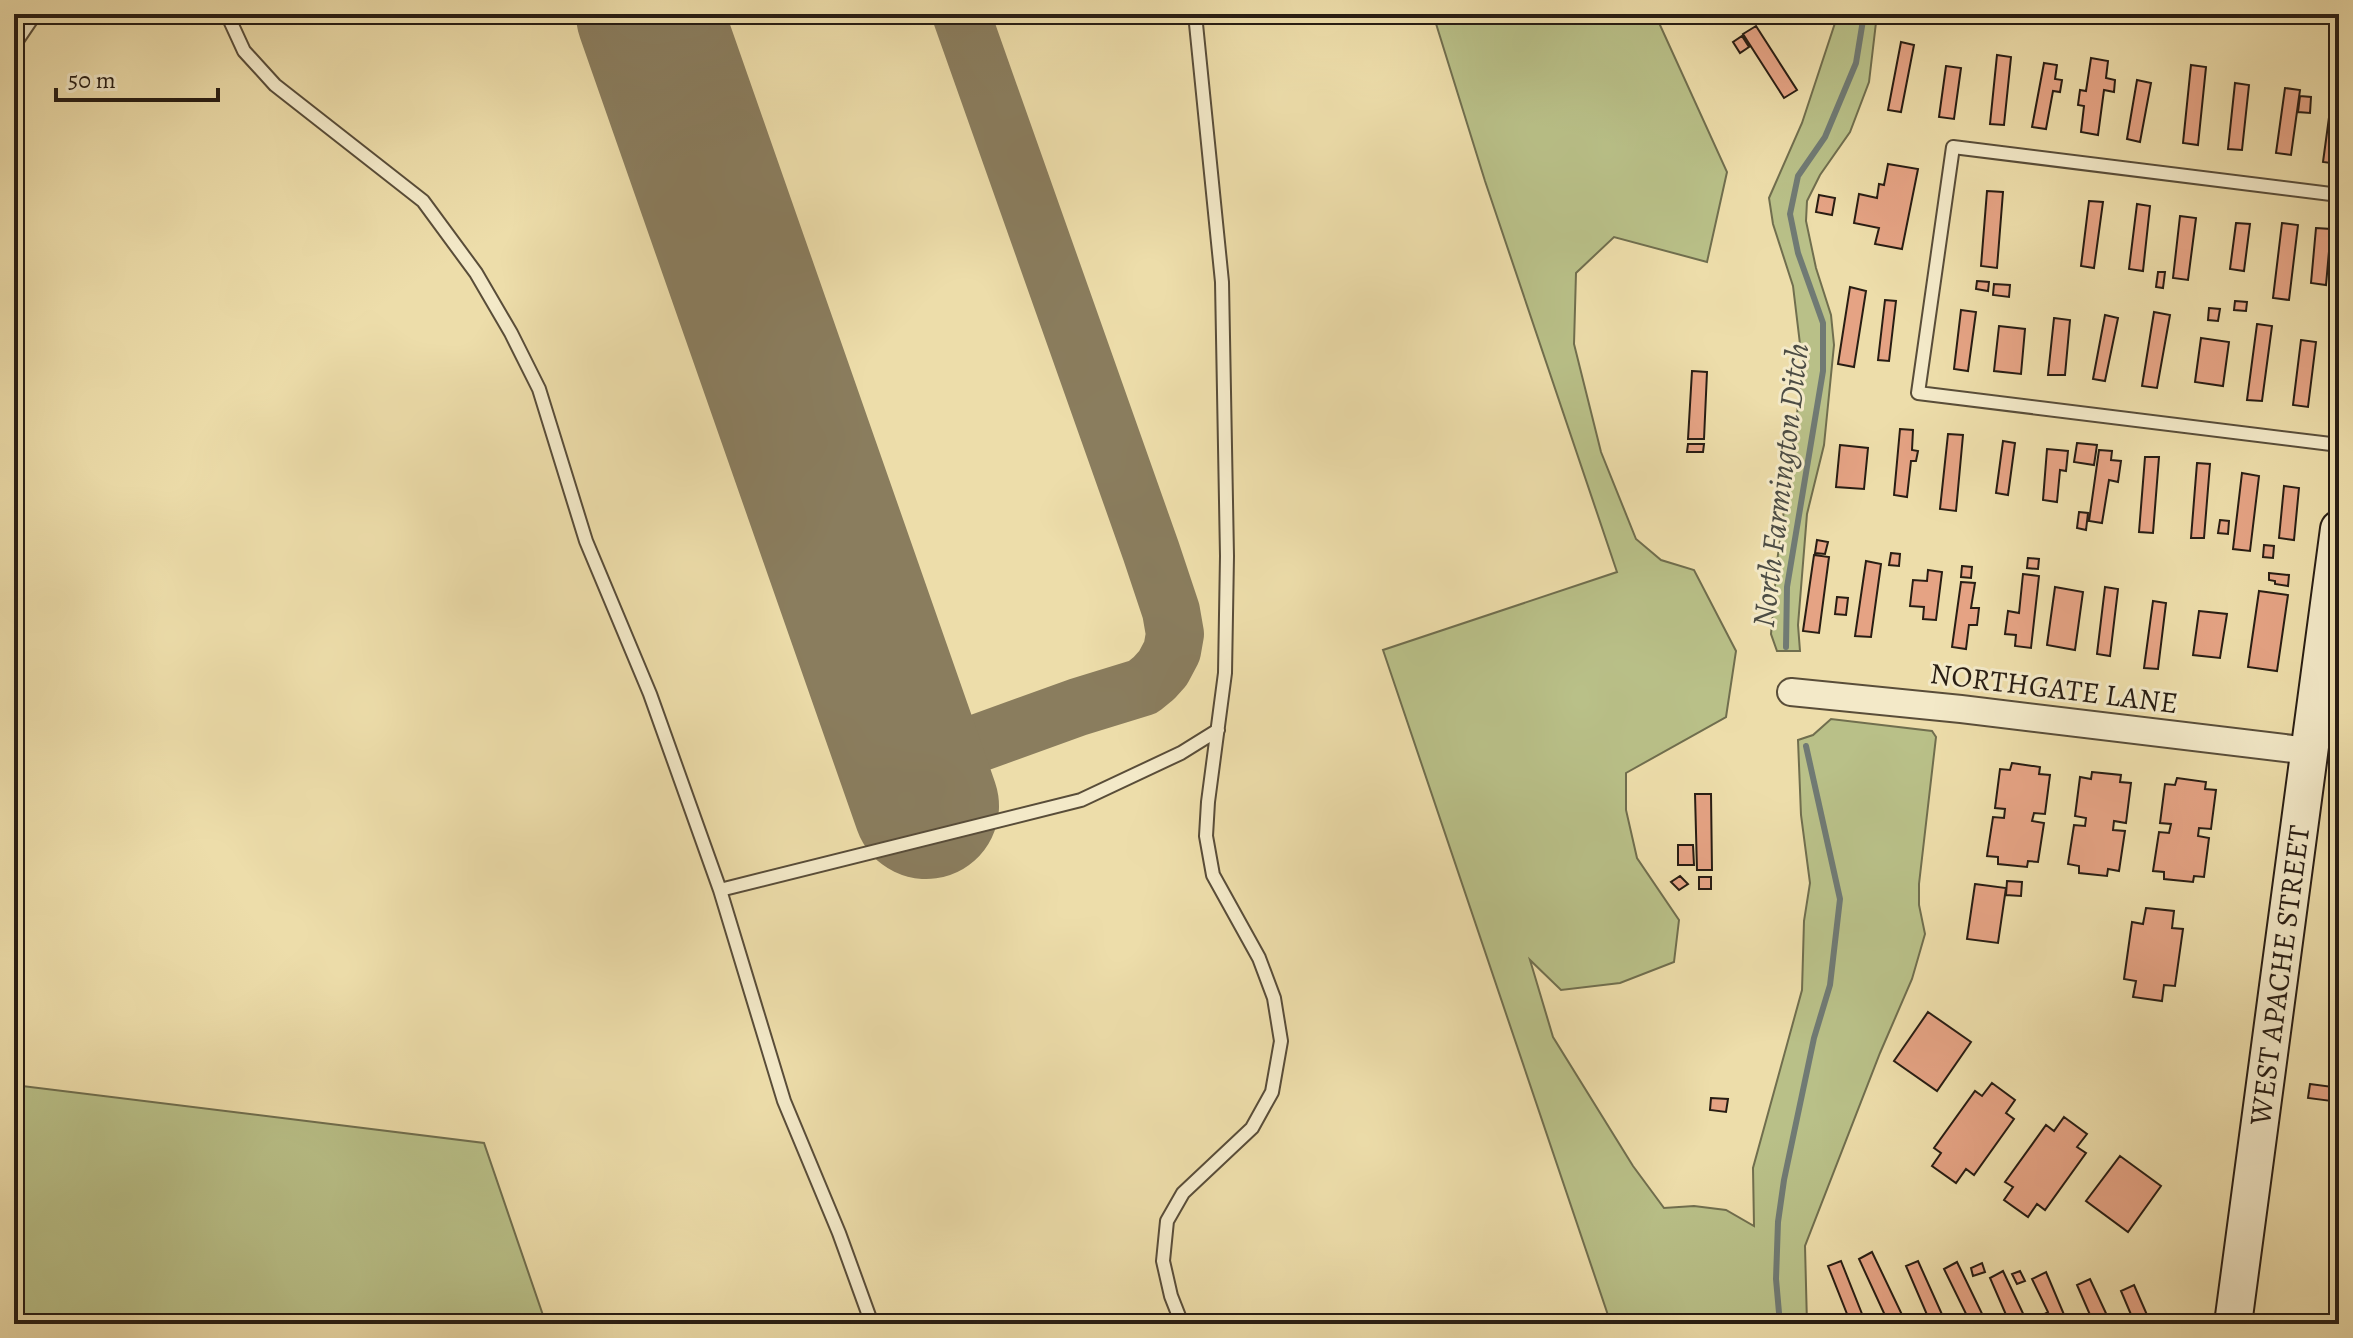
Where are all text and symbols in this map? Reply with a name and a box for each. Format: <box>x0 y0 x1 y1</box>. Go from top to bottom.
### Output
scale bar <box>56 52 218 102</box>
text: 50 m <box>68 64 116 96</box>
water label: North Farmington Ditch <box>1741 340 1819 630</box>
street label: NORTHGATE LANE <box>1928 653 2180 723</box>
street label: WEST APACHE STREET <box>2240 822 2319 1128</box>

